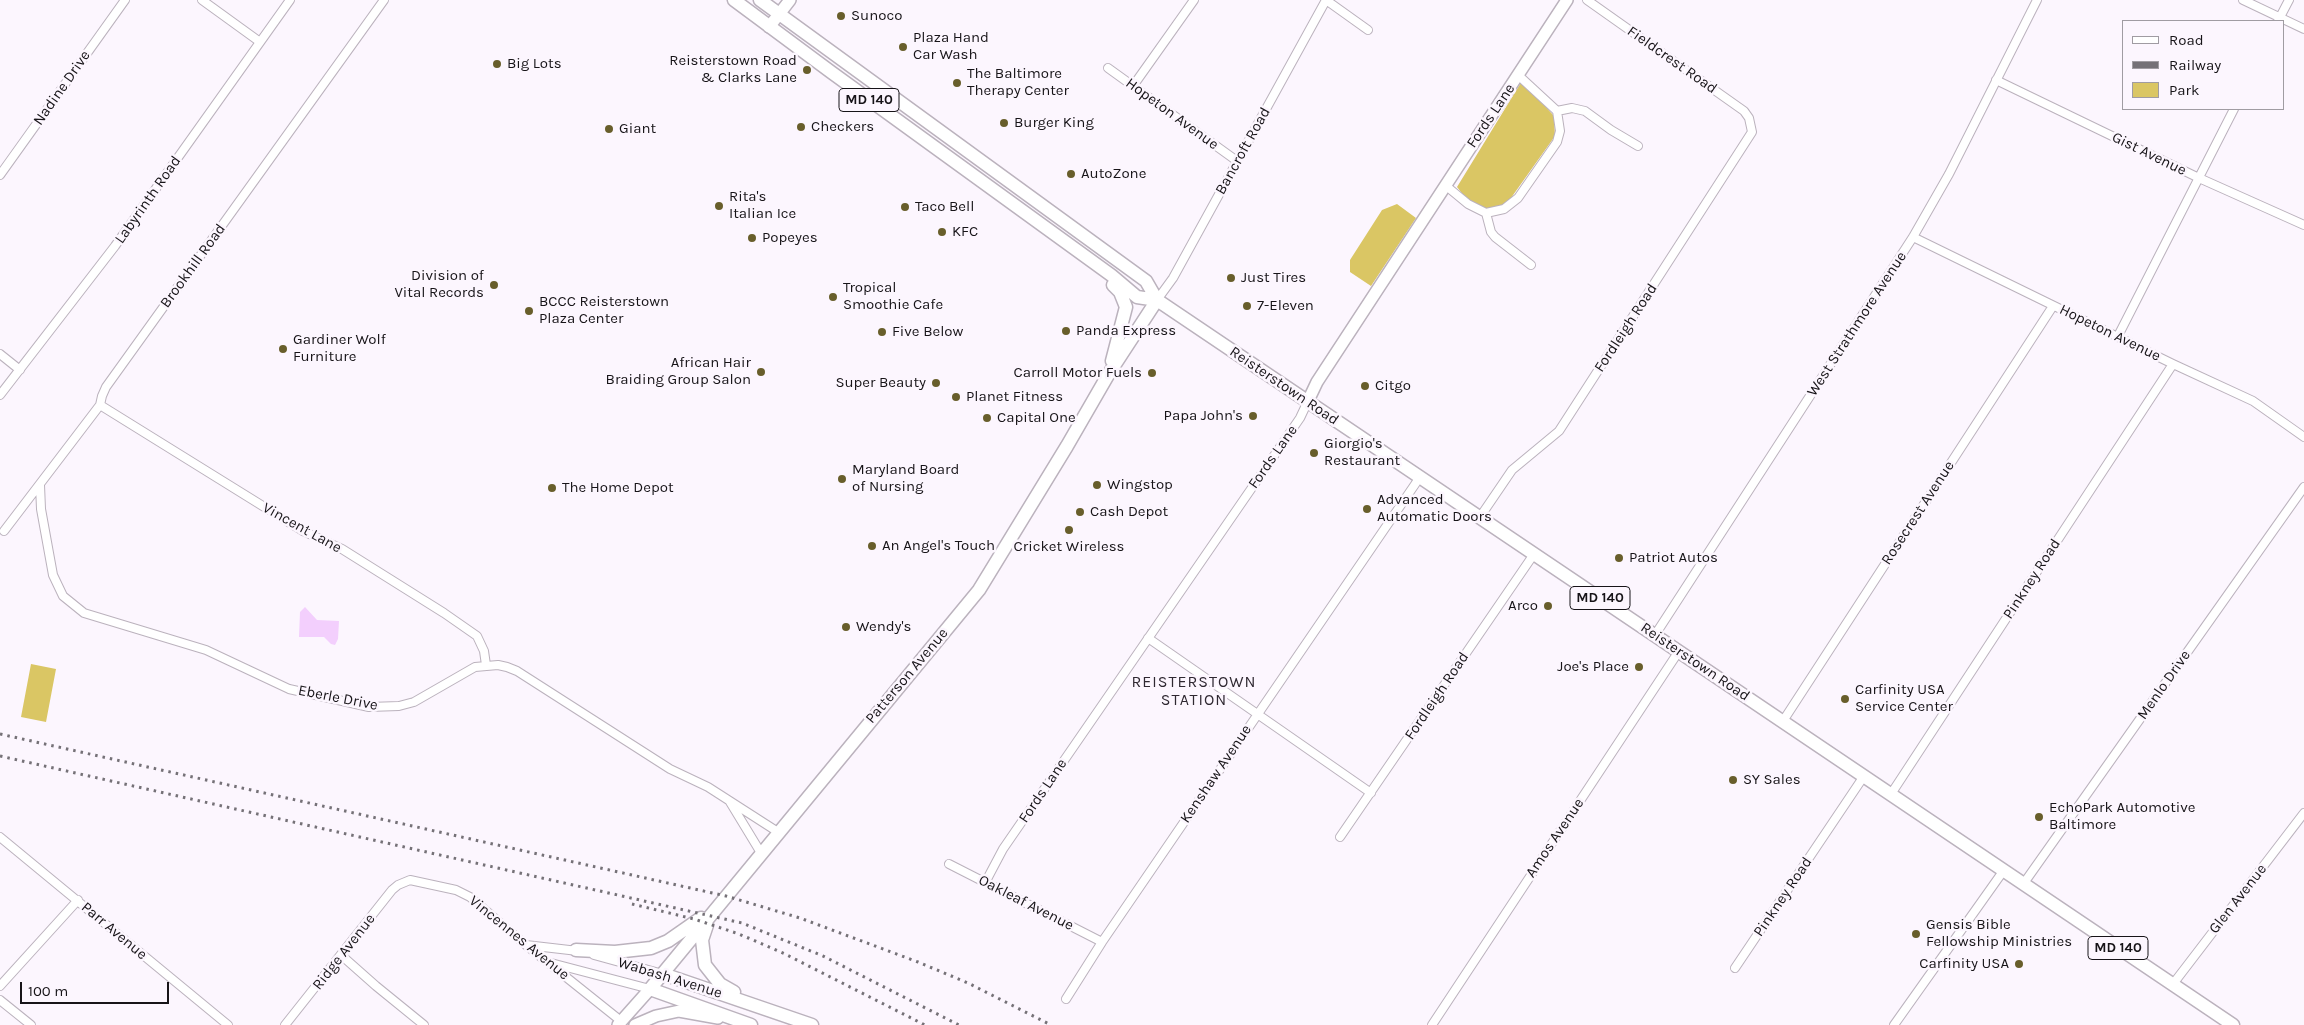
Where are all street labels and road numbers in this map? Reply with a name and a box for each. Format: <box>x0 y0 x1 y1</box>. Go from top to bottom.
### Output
street label: Fieldcrest Road <box>1624 22 1720 98</box>
street label: Nadine Drive <box>30 47 94 129</box>
street label: Hopeton Avenue <box>1122 74 1222 154</box>
street label: Fords Lane <box>1463 81 1519 151</box>
road number: MD 140 <box>839 88 899 112</box>
street label: Bancroft Road <box>1212 104 1274 198</box>
street label: Gist Avenue <box>2109 128 2189 180</box>
street label: Labyrinth Road <box>111 153 185 247</box>
street label: Brookhill Road <box>156 220 230 312</box>
street label: West Strathmore Avenue <box>1803 248 1911 400</box>
street label: Fordleigh Road <box>1591 280 1661 376</box>
street label: Hopeton Avenue <box>2056 301 2164 365</box>
street label: Reisterstown Road <box>1226 343 1342 429</box>
street label: Fords Lane <box>1245 422 1301 492</box>
street label: Rosecrest Avenue <box>1878 458 1958 568</box>
street label: Vincent Lane <box>259 499 345 557</box>
street label: Pinkney Road <box>1999 535 2065 623</box>
road number: MD 140 <box>1570 586 1630 610</box>
street label: Reisterstown Road <box>1637 619 1753 705</box>
street label: Patterson Avenue <box>862 625 952 727</box>
street label: Menlo Drive <box>2134 647 2194 723</box>
street label: Fordleigh Road <box>1401 649 1473 743</box>
street label: Eberle Drive <box>297 681 379 715</box>
street label: Kenshaw Avenue <box>1176 721 1256 827</box>
street label: Fords Lane <box>1015 756 1071 826</box>
street label: Amos Avenue <box>1522 795 1588 881</box>
street label: Pinkney Road <box>1750 854 1816 940</box>
street label: Glen Avenue <box>2205 861 2271 937</box>
street label: Oakleaf Avenue <box>975 871 1077 935</box>
street label: Vincennes Avenue <box>465 892 573 984</box>
street label: Parr Avenue <box>77 898 151 964</box>
street label: Ridge Avenue <box>309 910 379 994</box>
road number: MD 140 <box>2088 936 2148 960</box>
street label: Wabash Avenue <box>616 954 724 1002</box>

